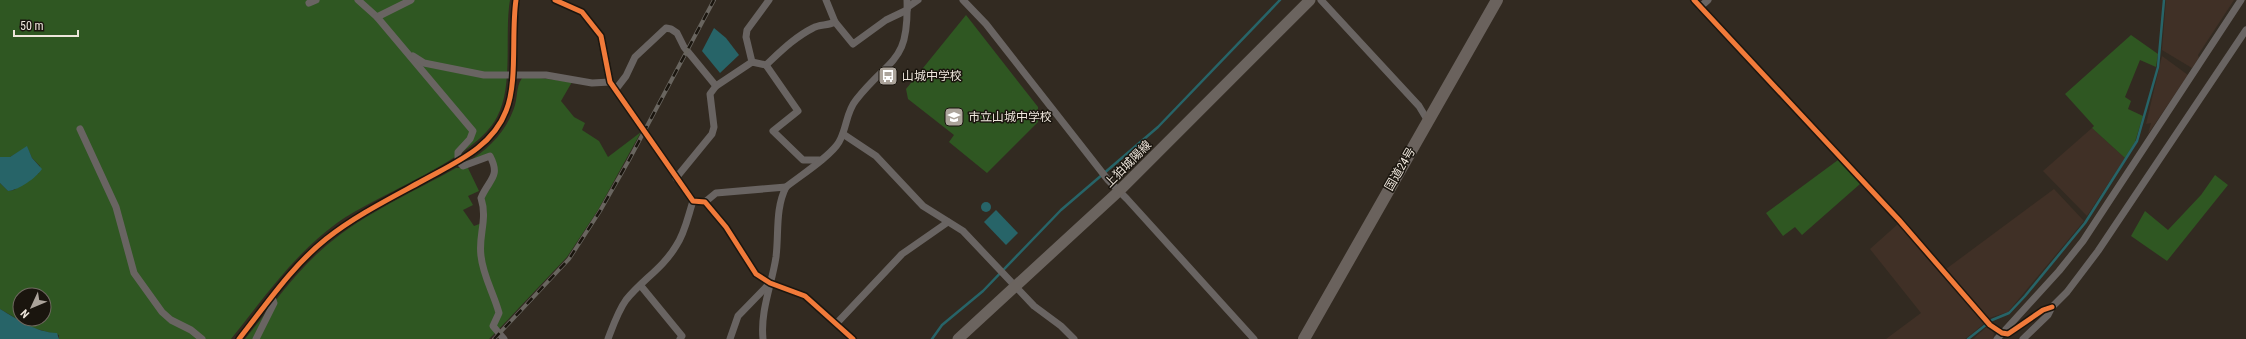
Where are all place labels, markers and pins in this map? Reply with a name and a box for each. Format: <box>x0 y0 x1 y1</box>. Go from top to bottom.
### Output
bus stop icon: 山城中学校 <box>877 65 899 87</box>
place label: 山城中学校 <box>902 69 962 83</box>
school or university icon: 市立山城中学校 <box>943 106 965 128</box>
place label: 市立山城中学校 <box>968 110 1052 124</box>

